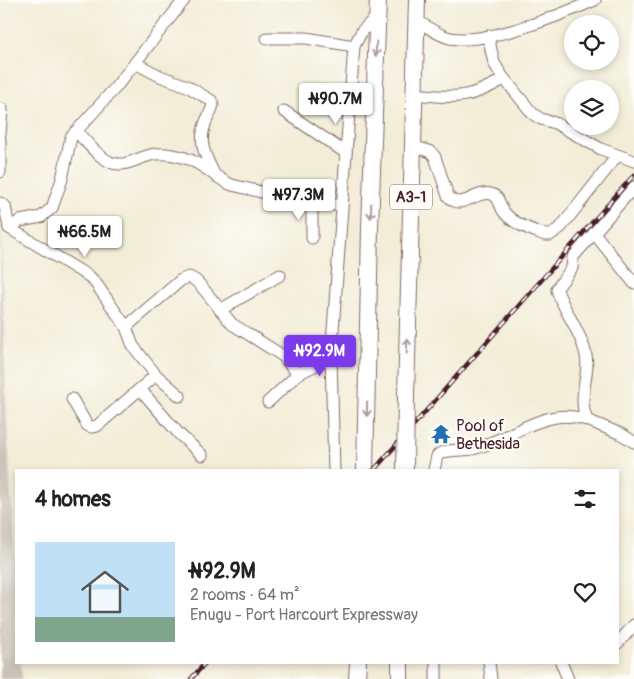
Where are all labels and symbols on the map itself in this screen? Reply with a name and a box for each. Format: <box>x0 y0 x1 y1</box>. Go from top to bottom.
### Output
one-way arrow <box>371 40 381 56</box>
pin: ₦90.7M <box>295 82 377 125</box>
pin: ₦97.3M <box>258 178 340 221</box>
road number: A3-1 <box>390 184 432 210</box>
one-way arrow <box>366 203 375 219</box>
pin: ₦66.5M <box>44 216 126 258</box>
pin: ₦92.9M <box>279 334 361 377</box>
one-way arrow <box>402 338 412 354</box>
one-way arrow <box>362 400 372 416</box>
place label: Pool of Bethesida <box>456 416 520 454</box>
temple icon: Pool of Bethesida <box>430 423 452 445</box>

